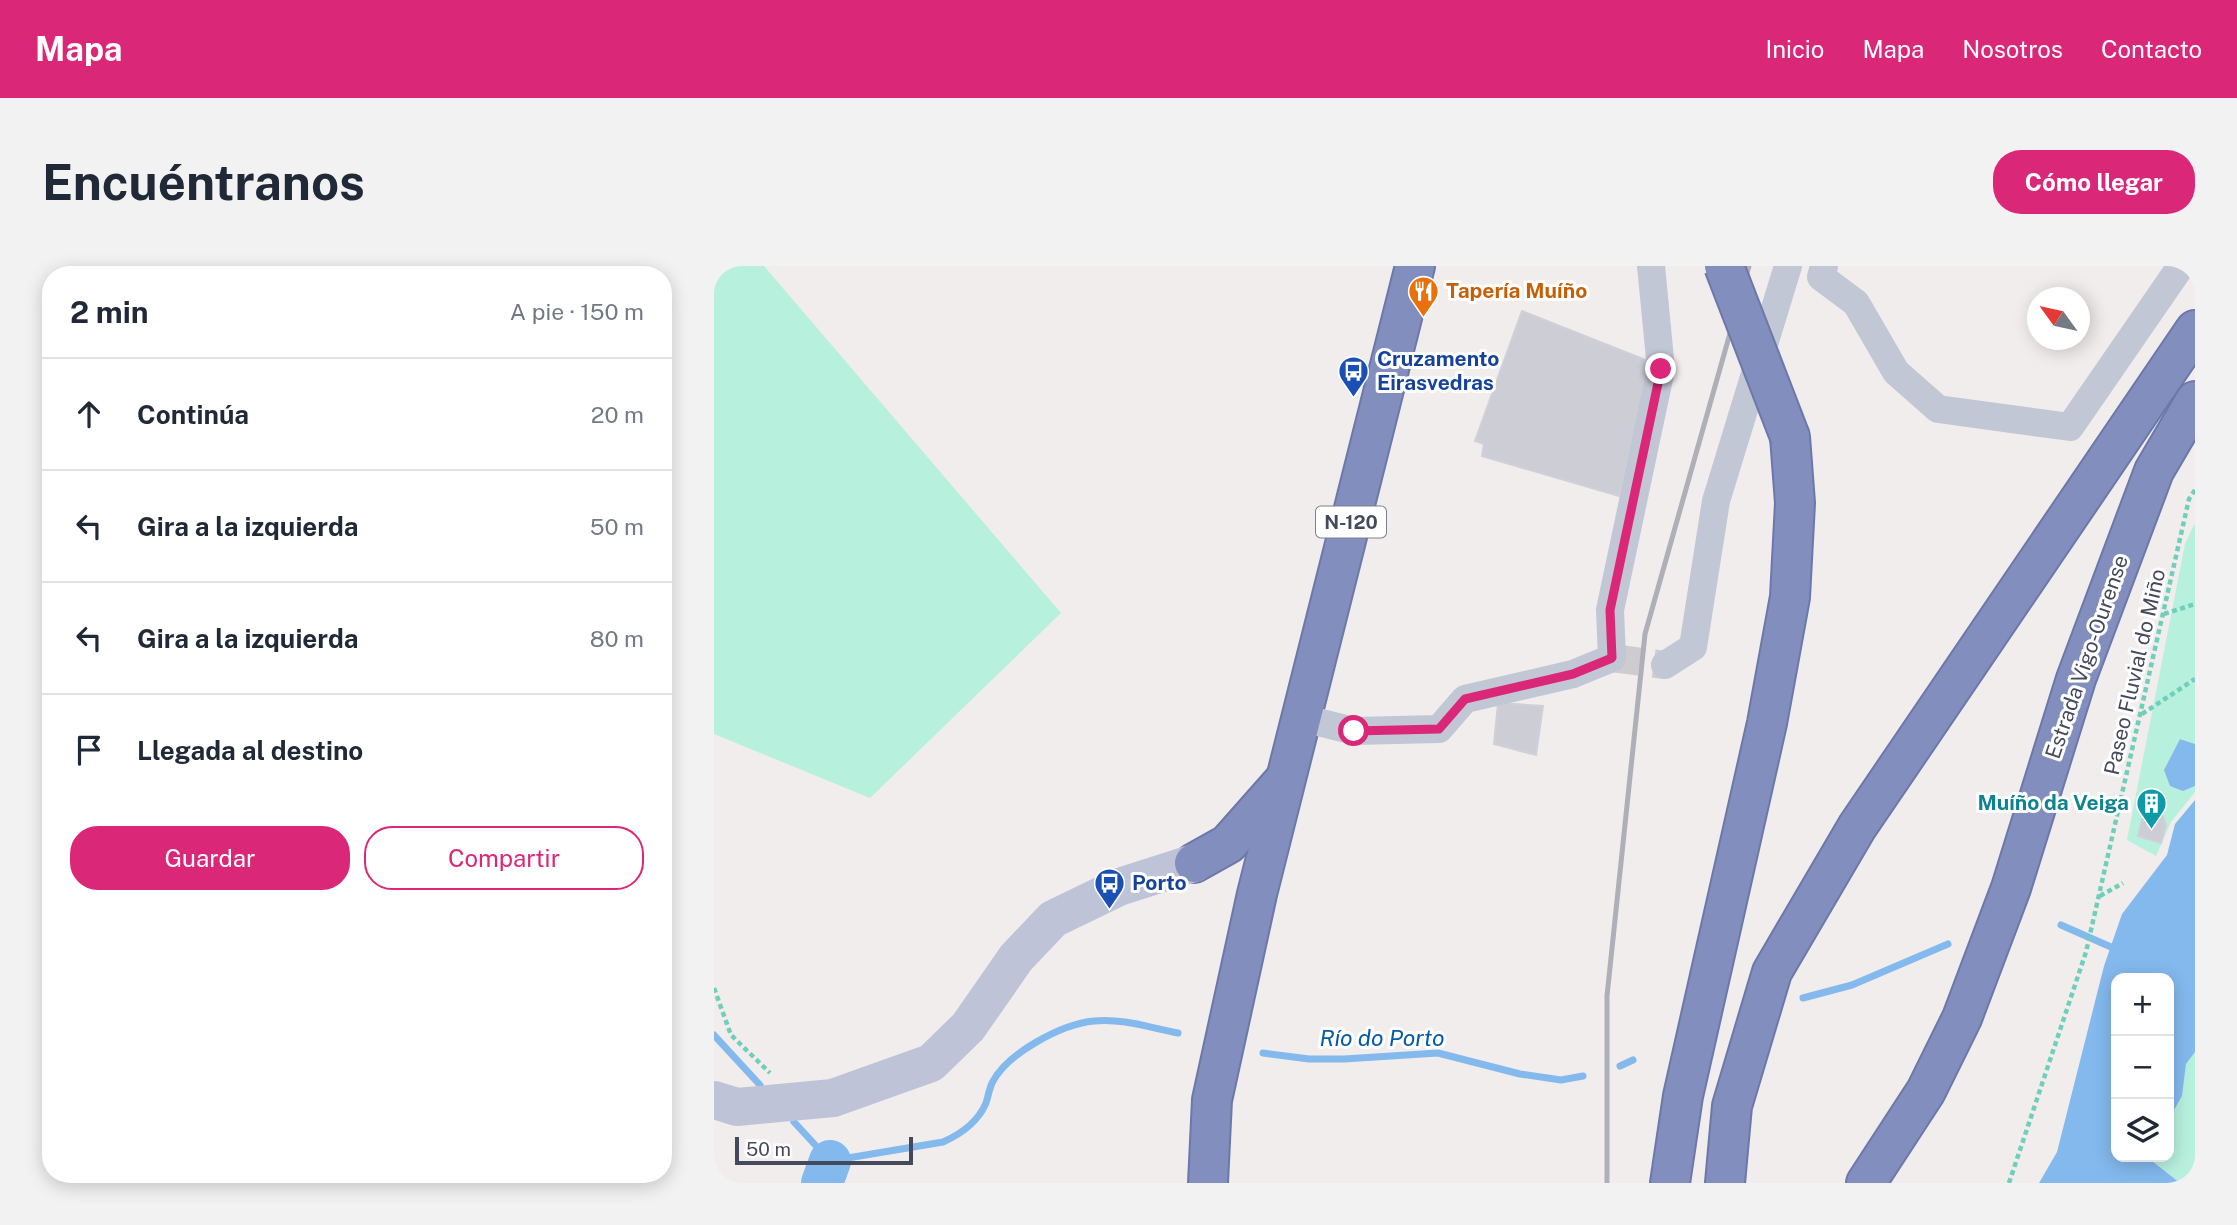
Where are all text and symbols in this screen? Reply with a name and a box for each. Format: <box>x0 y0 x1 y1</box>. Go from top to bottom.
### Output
text: Mapa <box>35 30 123 68</box>
text: Inicio <box>1765 35 1824 63</box>
text: Mapa <box>1862 35 1924 63</box>
text: Nosotros <box>1962 35 2063 63</box>
text: Contacto <box>2101 35 2202 63</box>
button: Cómo llegar <box>1993 150 2195 214</box>
text: Encuéntranos <box>42 153 365 211</box>
restaurant icon: Tapería Muíño <box>1406 274 1440 318</box>
place label: Tapería Muíño <box>1446 278 1587 303</box>
north arrow <box>2027 287 2090 350</box>
text: 2 min <box>70 294 149 330</box>
text: A pie · 150 m <box>510 298 644 325</box>
place label: Cruzamento Eirasvedras <box>1377 346 1499 395</box>
route end <box>1645 353 1676 384</box>
bus stop icon: Cruzamento Eirasvedras <box>1337 354 1371 398</box>
icon: ahead <box>70 395 108 433</box>
text: Continúa <box>137 399 249 430</box>
text: 20 m <box>591 401 644 428</box>
road number: N-120 <box>1316 506 1386 538</box>
icon: left <box>70 507 108 545</box>
text: Gira a la izquierda <box>137 511 359 542</box>
text: 50 m <box>590 513 644 540</box>
street label: Estrada Vigo-Ourense <box>2040 552 2133 762</box>
street label: Paseo Fluvial do Miño <box>2099 566 2170 777</box>
icon: left <box>70 619 108 657</box>
text: Gira a la izquierda <box>137 623 359 654</box>
text: 80 m <box>590 625 644 652</box>
route start <box>1338 715 1369 746</box>
icon: arrive <box>70 731 108 769</box>
text: Llegada al destino <box>137 735 363 766</box>
building icon: Muíño da Veiga <box>2135 786 2169 830</box>
place label: Muíño da Veiga <box>1977 790 2129 815</box>
button: Guardar <box>70 826 350 890</box>
button: Compartir <box>364 826 644 890</box>
bus stop icon: Porto <box>1092 866 1126 910</box>
place label: Porto <box>1132 870 1186 895</box>
map controls <box>2111 973 2174 1162</box>
button: + <box>2111 973 2174 1036</box>
water label: Río do Porto <box>1320 1024 1444 1051</box>
button: − <box>2111 1036 2174 1099</box>
button: layers <box>2111 1099 2174 1162</box>
scale bar <box>735 1134 914 1166</box>
text: 50 m <box>746 1138 791 1160</box>

